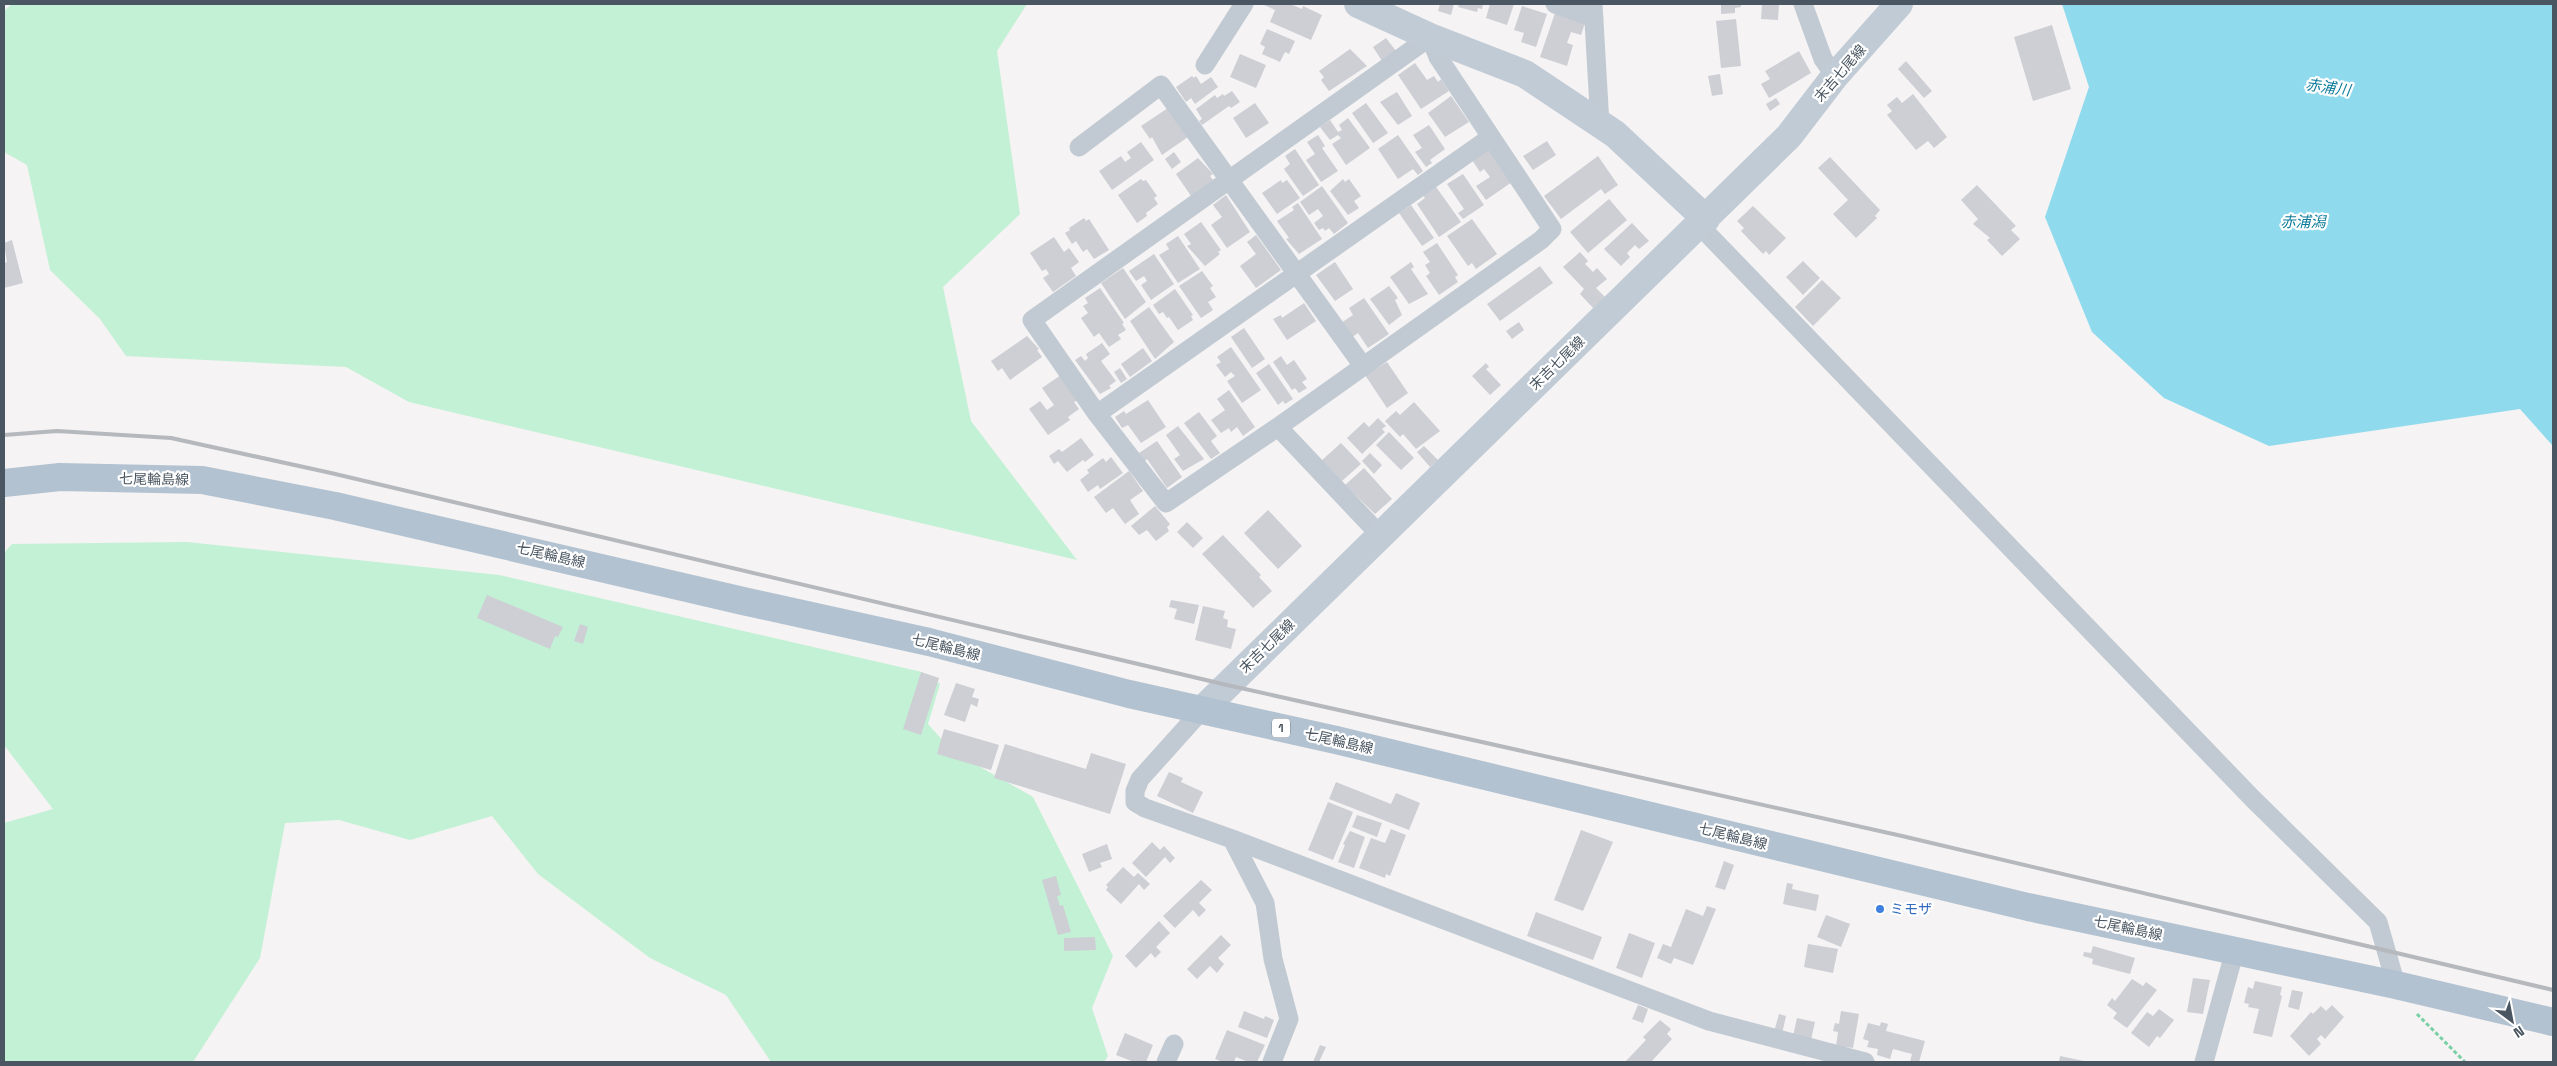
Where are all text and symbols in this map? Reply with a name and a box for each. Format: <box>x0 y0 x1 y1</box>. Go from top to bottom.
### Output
street label: 末吉七尾線 <box>1810 41 1870 105</box>
water label: 赤浦川 <box>2304 74 2354 100</box>
water label: 赤浦潟 <box>2280 212 2327 231</box>
street label: 末吉七尾線 <box>1526 332 1588 394</box>
street label: 七尾輪島線 <box>119 469 189 489</box>
street label: 七尾輪島線 <box>515 538 587 572</box>
street label: 末吉七尾線 <box>1236 615 1298 677</box>
street label: 七尾輪島線 <box>910 630 982 664</box>
road number: 1 <box>1272 718 1290 738</box>
street label: 七尾輪島線 <box>1303 724 1375 758</box>
street label: 七尾輪島線 <box>1697 819 1769 853</box>
place label: ミモザ <box>1890 900 1932 918</box>
marker: ミモザ <box>1874 903 1886 915</box>
street label: 七尾輪島線 <box>2092 912 2164 944</box>
north arrow <box>2487 996 2537 1046</box>
text: N <box>2510 1022 2528 1042</box>

